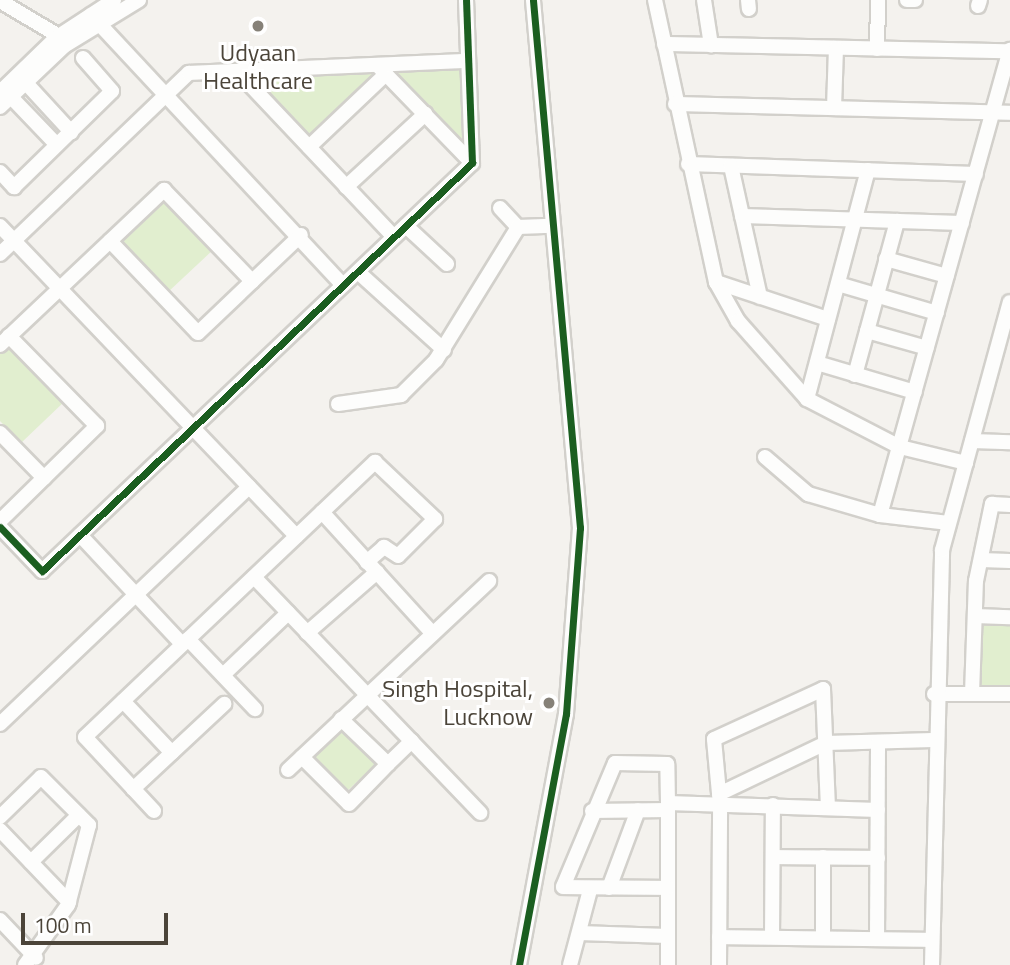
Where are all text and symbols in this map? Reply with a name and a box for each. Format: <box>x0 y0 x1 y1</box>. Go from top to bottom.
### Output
marker: Udyaan Healthcare <box>248 16 268 36</box>
place label: Udyaan Healthcare <box>203 39 313 95</box>
place label: Singh Hospital, Lucknow <box>382 675 533 731</box>
marker: Singh Hospital, Lucknow <box>539 693 559 713</box>
scale bar <box>24 898 172 942</box>
text: 100 m <box>34 909 91 941</box>

